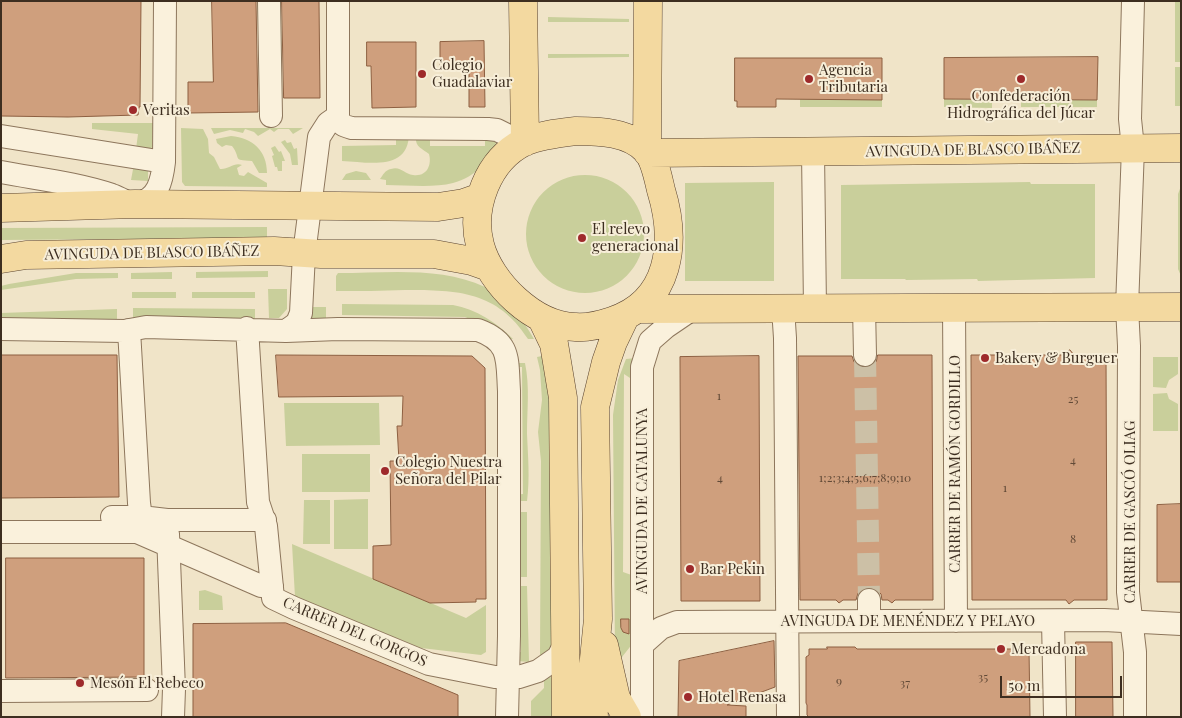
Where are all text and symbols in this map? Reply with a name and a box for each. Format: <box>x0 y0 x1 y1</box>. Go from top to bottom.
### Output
place label: Colegio Guadalaviar <box>432 56 512 91</box>
place label: Agencia Tributaria <box>819 61 888 96</box>
marker: Colegio Guadalaviar <box>416 68 428 80</box>
marker: Agencia Tributaria <box>803 73 815 85</box>
marker: Confederación Hidrográfica del Júcar <box>1015 73 1027 85</box>
place label: Confederación Hidrográfica del Júcar <box>947 87 1095 122</box>
place label: Veritas <box>143 101 190 119</box>
marker: Veritas <box>127 104 139 116</box>
street label: AVINGUDA DE BLASCO IBÁÑEZ <box>866 139 1080 161</box>
place label: El relevo generacional <box>592 220 679 255</box>
marker: El relevo generacional <box>576 232 588 244</box>
street label: AVINGUDA DE BLASCO IBÁÑEZ <box>45 242 259 264</box>
place label: Bakery & Burguer <box>995 349 1117 367</box>
marker: Bakery & Burguer <box>979 352 991 364</box>
street label: CARRER DE RAMÓN GORDILLO <box>946 355 964 573</box>
house number: 1 <box>717 389 721 403</box>
house number: 25 <box>1068 392 1078 406</box>
street label: AVINGUDA DE CATALUNYA <box>633 408 651 594</box>
street label: CARRER DE GASCÓ OLIAG <box>1121 420 1139 604</box>
place label: Colegio Nuestra Señora del Pilar <box>395 453 502 488</box>
house number: 4 <box>1070 453 1076 467</box>
marker: Colegio Nuestra Señora del Pilar <box>379 465 391 477</box>
house number: 4 <box>717 471 723 485</box>
house number: 1;2;3;4;5;6;7;8;9;10 <box>819 471 911 485</box>
house number: 1 <box>1003 481 1007 495</box>
house number: 8 <box>1070 532 1076 546</box>
place label: Bar Pekin <box>700 560 765 578</box>
marker: Bar Pekin <box>684 563 696 575</box>
street label: CARRER DEL GORGOS <box>280 593 430 671</box>
street label: AVINGUDA DE MENÉNDEZ Y PELAYO <box>781 612 1035 630</box>
place label: Mercadona <box>1011 640 1086 658</box>
marker: Mercadona <box>995 643 1007 655</box>
scale bar <box>1002 666 1124 698</box>
house number: 35 <box>978 670 988 684</box>
place label: Mesón El Rebeco <box>90 674 204 692</box>
house number: 9 <box>836 674 842 688</box>
text: 50 m <box>1008 675 1040 695</box>
house number: 37 <box>900 676 910 690</box>
marker: Mesón El Rebeco <box>74 677 86 689</box>
place label: Hotel Renasa <box>698 688 786 706</box>
marker: Hotel Renasa <box>682 691 694 703</box>

